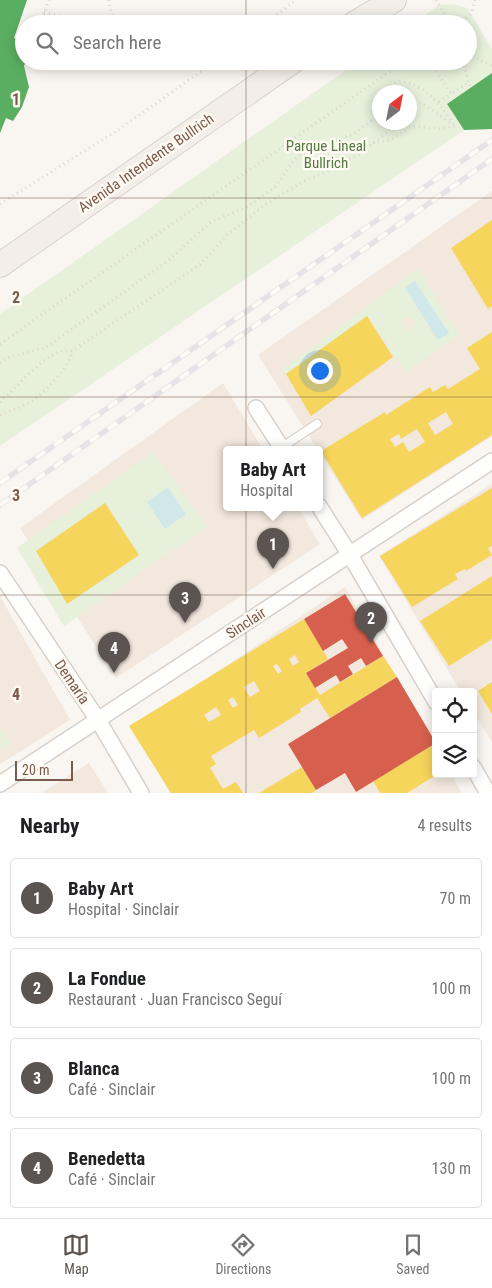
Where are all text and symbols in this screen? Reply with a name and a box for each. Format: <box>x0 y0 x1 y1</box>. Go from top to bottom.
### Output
search box <box>15 15 477 70</box>
icon: search <box>33 29 61 57</box>
text: Search here <box>73 31 161 54</box>
north arrow <box>372 85 417 130</box>
text: 1 <box>12 90 20 109</box>
street label: Avenida Intendente Bullrich <box>75 109 217 217</box>
park label: Parque Lineal Bullrich <box>286 137 366 172</box>
text: 2 <box>12 288 20 307</box>
your location <box>307 358 333 384</box>
popup <box>223 446 323 511</box>
text: Baby Art <box>240 458 306 481</box>
text: Hospital <box>240 481 293 500</box>
text: 3 <box>12 486 20 505</box>
pin: 1 <box>257 528 289 569</box>
pin: 3 <box>169 582 201 623</box>
pin: 2 <box>355 602 387 643</box>
street label: Sinclair <box>223 603 270 643</box>
pin: 4 <box>98 632 130 673</box>
street label: Demaría <box>51 657 93 707</box>
text: 4 <box>12 685 20 704</box>
map controls <box>432 688 477 778</box>
button: locate <box>432 688 477 733</box>
button: layers <box>432 733 477 778</box>
scale bar <box>15 758 72 781</box>
text: 20 m <box>22 762 50 778</box>
text: Nearby <box>20 814 79 838</box>
text: 4 results <box>417 816 472 835</box>
text: Baby Art <box>68 877 134 900</box>
text: 1 <box>33 889 41 908</box>
text: 70 m <box>439 889 471 908</box>
text: Hospital · Sinclair <box>68 900 179 919</box>
text: La Fondue <box>68 967 146 990</box>
text: 2 <box>33 979 41 998</box>
text: 100 m <box>432 979 471 998</box>
text: Restaurant · Juan Francisco Seguí <box>68 990 282 1009</box>
text: Blanca <box>68 1057 119 1080</box>
text: 3 <box>33 1069 41 1088</box>
text: 100 m <box>432 1069 471 1088</box>
text: Café · Sinclair <box>68 1080 155 1099</box>
text: Benedetta <box>68 1147 145 1170</box>
text: 4 <box>33 1159 41 1178</box>
text: 130 m <box>432 1159 471 1178</box>
text: Café · Sinclair <box>68 1170 155 1189</box>
tab: Map <box>62 1231 90 1277</box>
tab: Directions <box>215 1231 271 1277</box>
tab: Saved <box>396 1231 430 1277</box>

